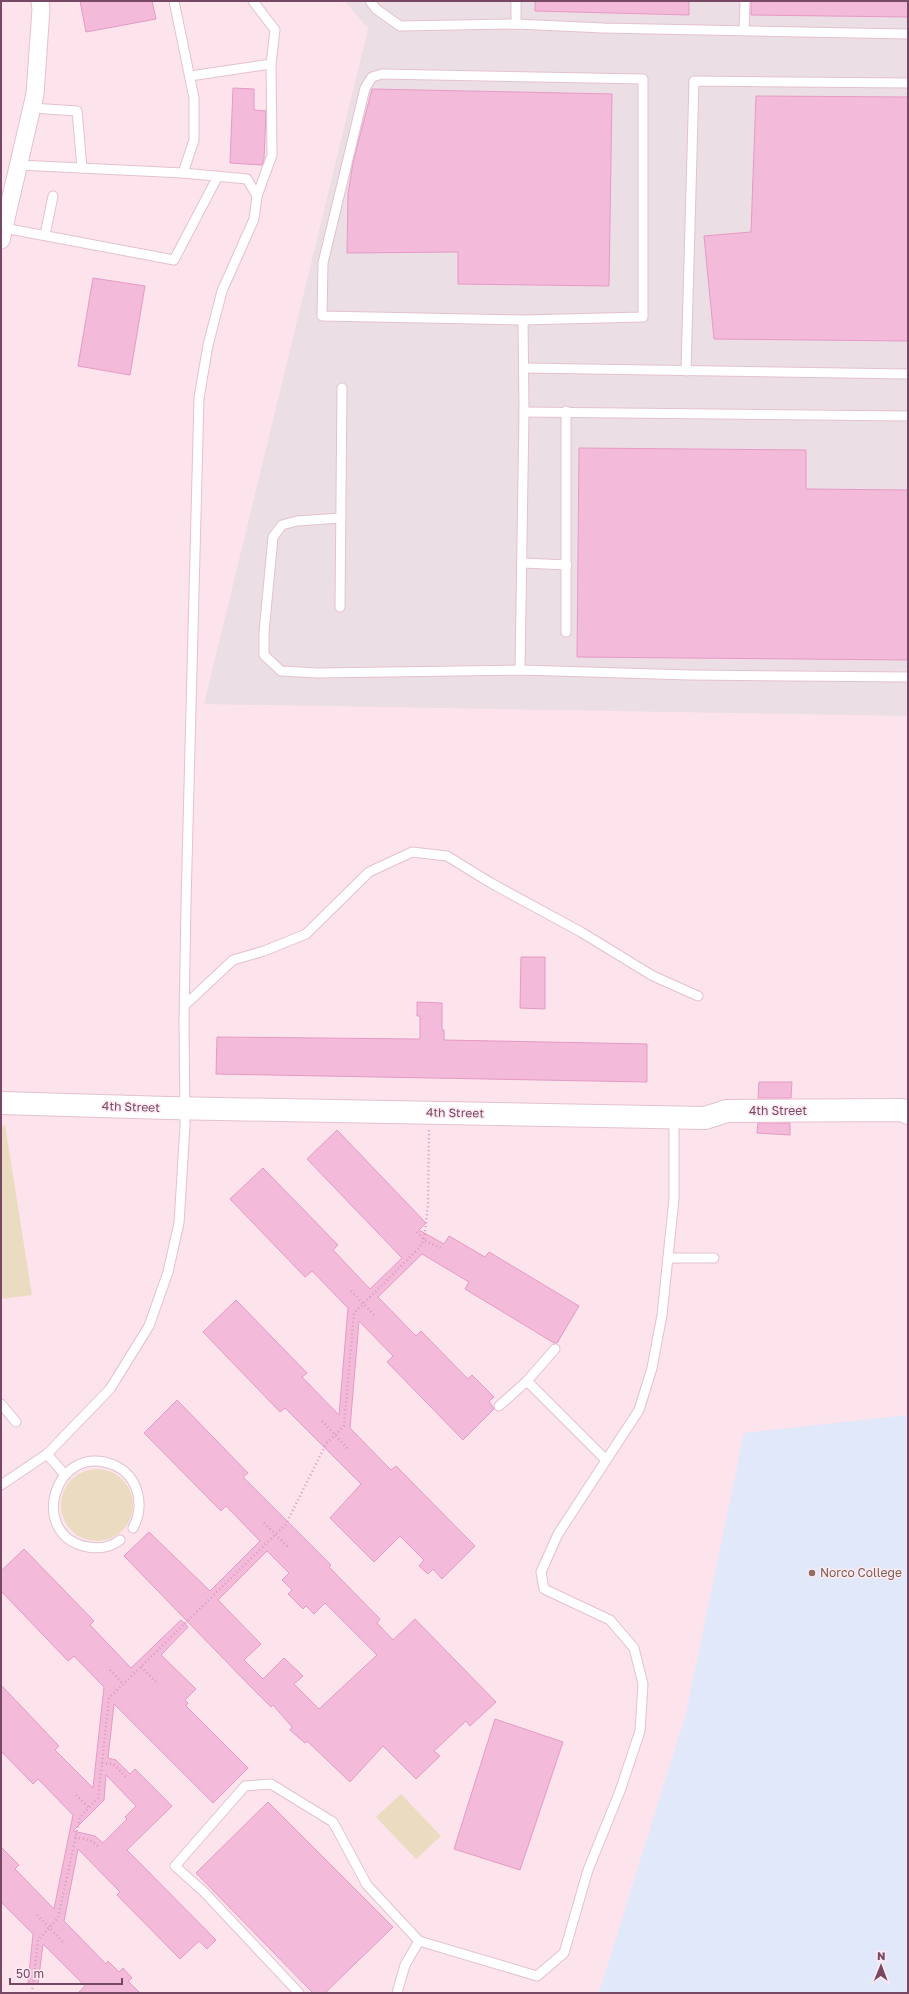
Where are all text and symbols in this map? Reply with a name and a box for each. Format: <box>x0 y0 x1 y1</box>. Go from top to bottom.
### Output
street label: 4th Street <box>102 1098 160 1115</box>
street label: 4th Street <box>749 1103 807 1118</box>
street label: 4th Street <box>426 1104 484 1121</box>
place label: Norco College <box>820 1565 902 1580</box>
marker: Norco College <box>807 1568 817 1578</box>
north arrow <box>861 1946 901 1986</box>
text: N <box>877 1949 885 1962</box>
scale bar <box>10 1960 122 1986</box>
text: 50 m <box>16 1966 44 1981</box>

